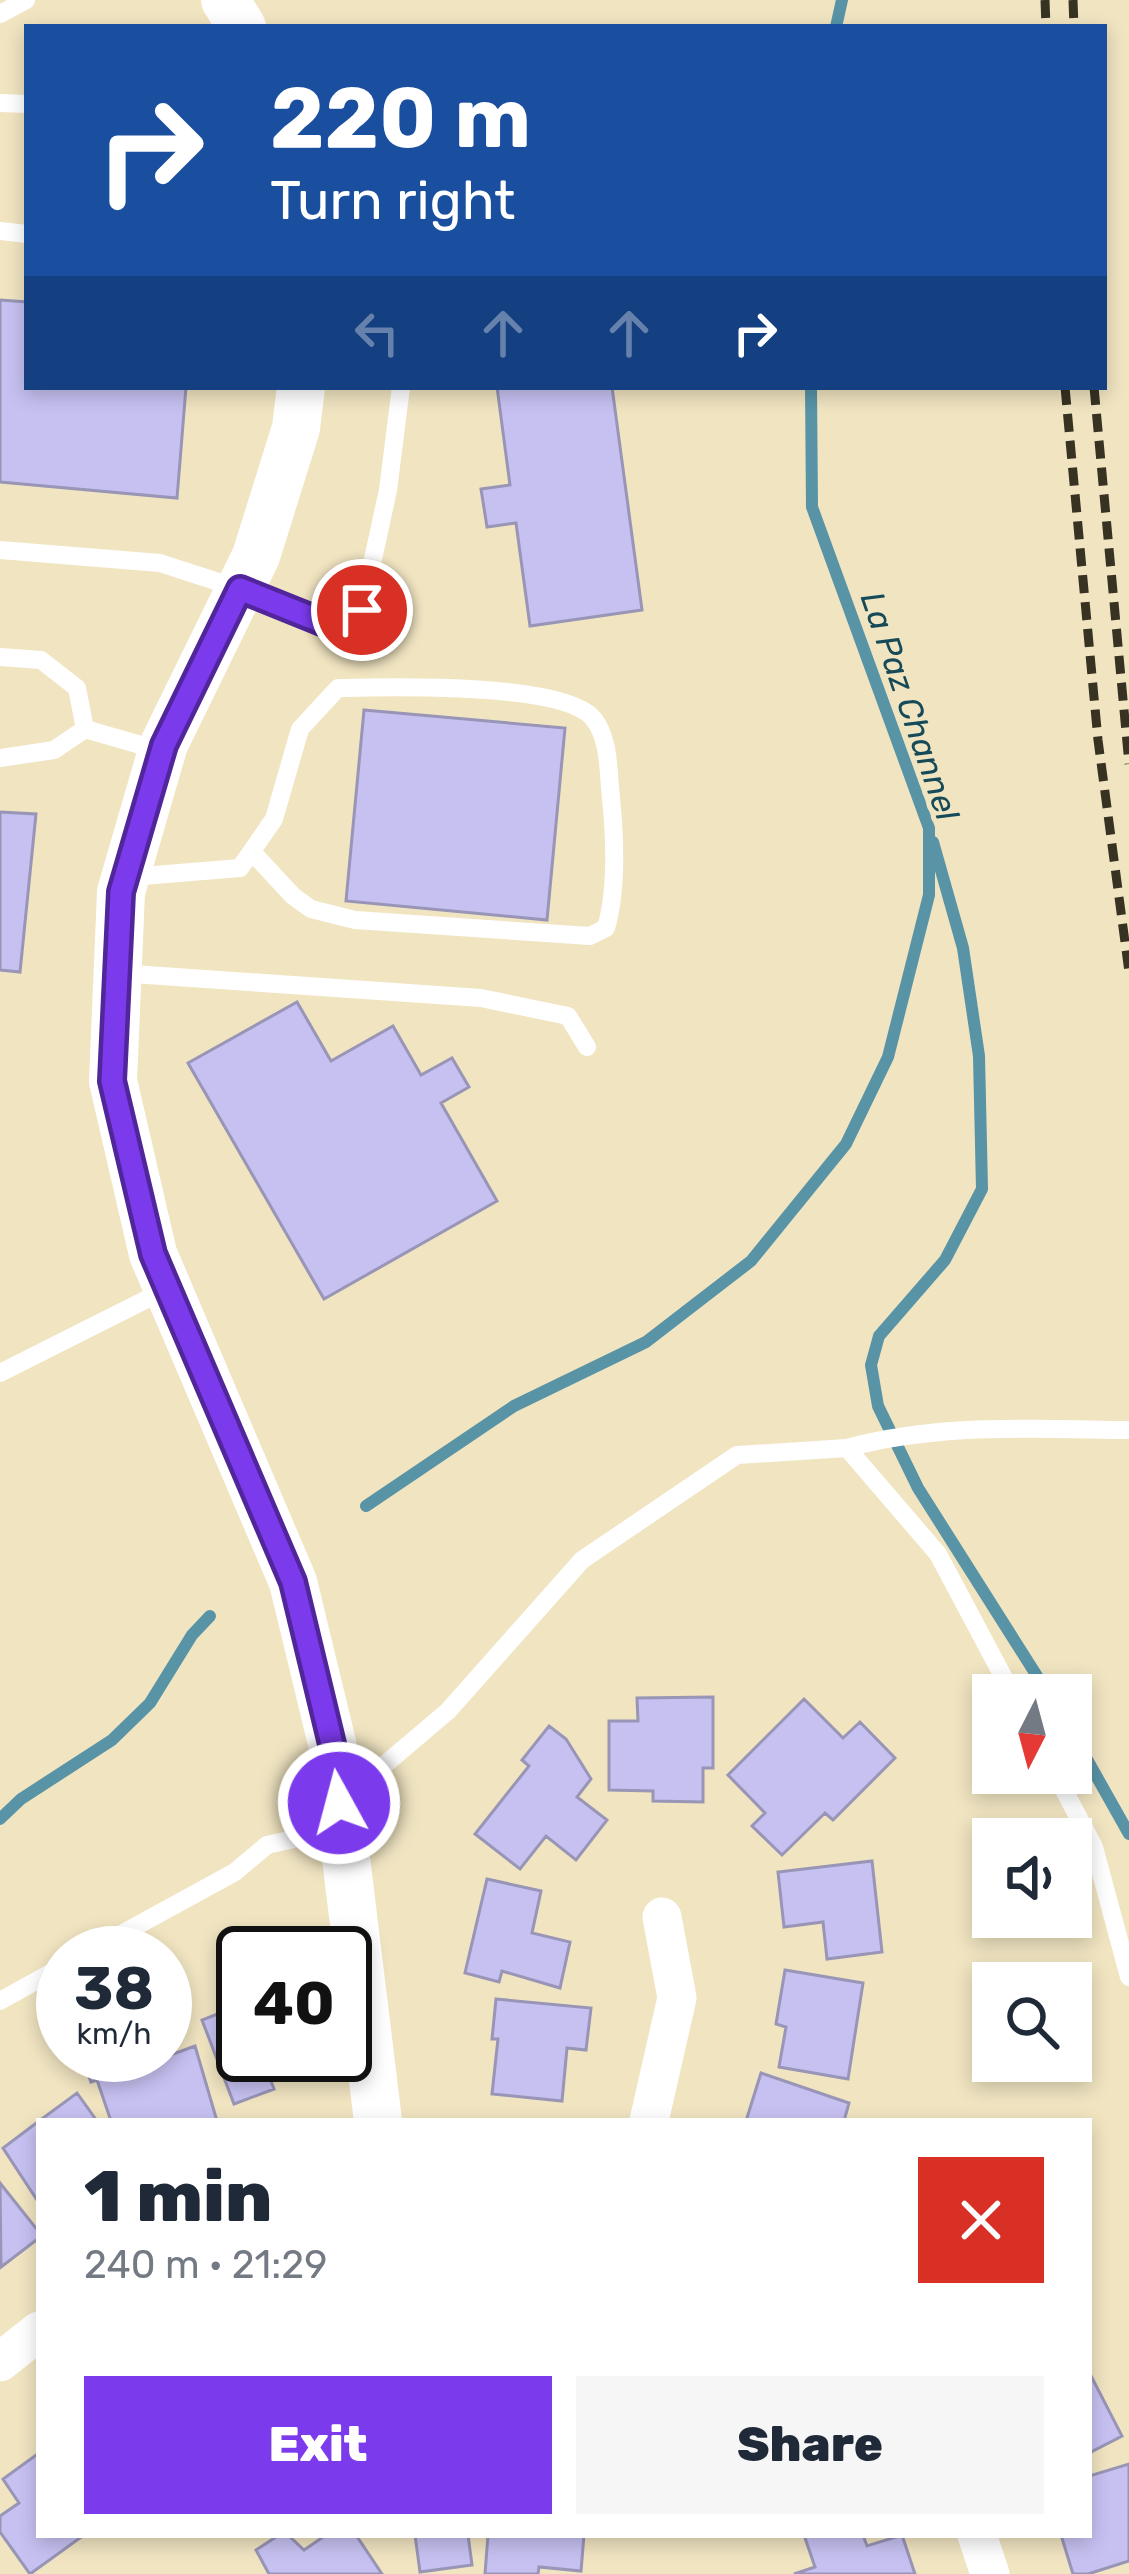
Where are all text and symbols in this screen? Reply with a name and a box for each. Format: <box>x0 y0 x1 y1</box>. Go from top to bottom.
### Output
text: 220 m <box>270 68 531 168</box>
icon: right <box>72 72 228 228</box>
text: Turn right <box>270 169 515 233</box>
icon: left <box>344 300 410 366</box>
icon: ahead <box>470 300 536 366</box>
icon: ahead <box>596 300 662 366</box>
icon: right <box>722 300 788 366</box>
pin <box>311 559 413 661</box>
icon: arrive <box>329 577 395 643</box>
water label: La Paz Channel <box>853 587 968 826</box>
north arrow <box>972 1674 1092 1794</box>
map controls <box>972 1674 1092 2082</box>
position arrow <box>276 1740 402 1866</box>
button: sound <box>972 1818 1092 1938</box>
speed limit sign: 40 <box>216 1926 372 2082</box>
text: 38 <box>74 1953 154 2024</box>
button: search <box>972 1962 1092 2082</box>
text: km/h <box>77 2016 151 2052</box>
text: 1 min <box>84 2154 272 2239</box>
button: close <box>918 2157 1044 2283</box>
text: 240 m · 21:29 <box>84 2242 327 2288</box>
button: Exit <box>84 2376 552 2514</box>
button: Share <box>576 2376 1044 2514</box>

